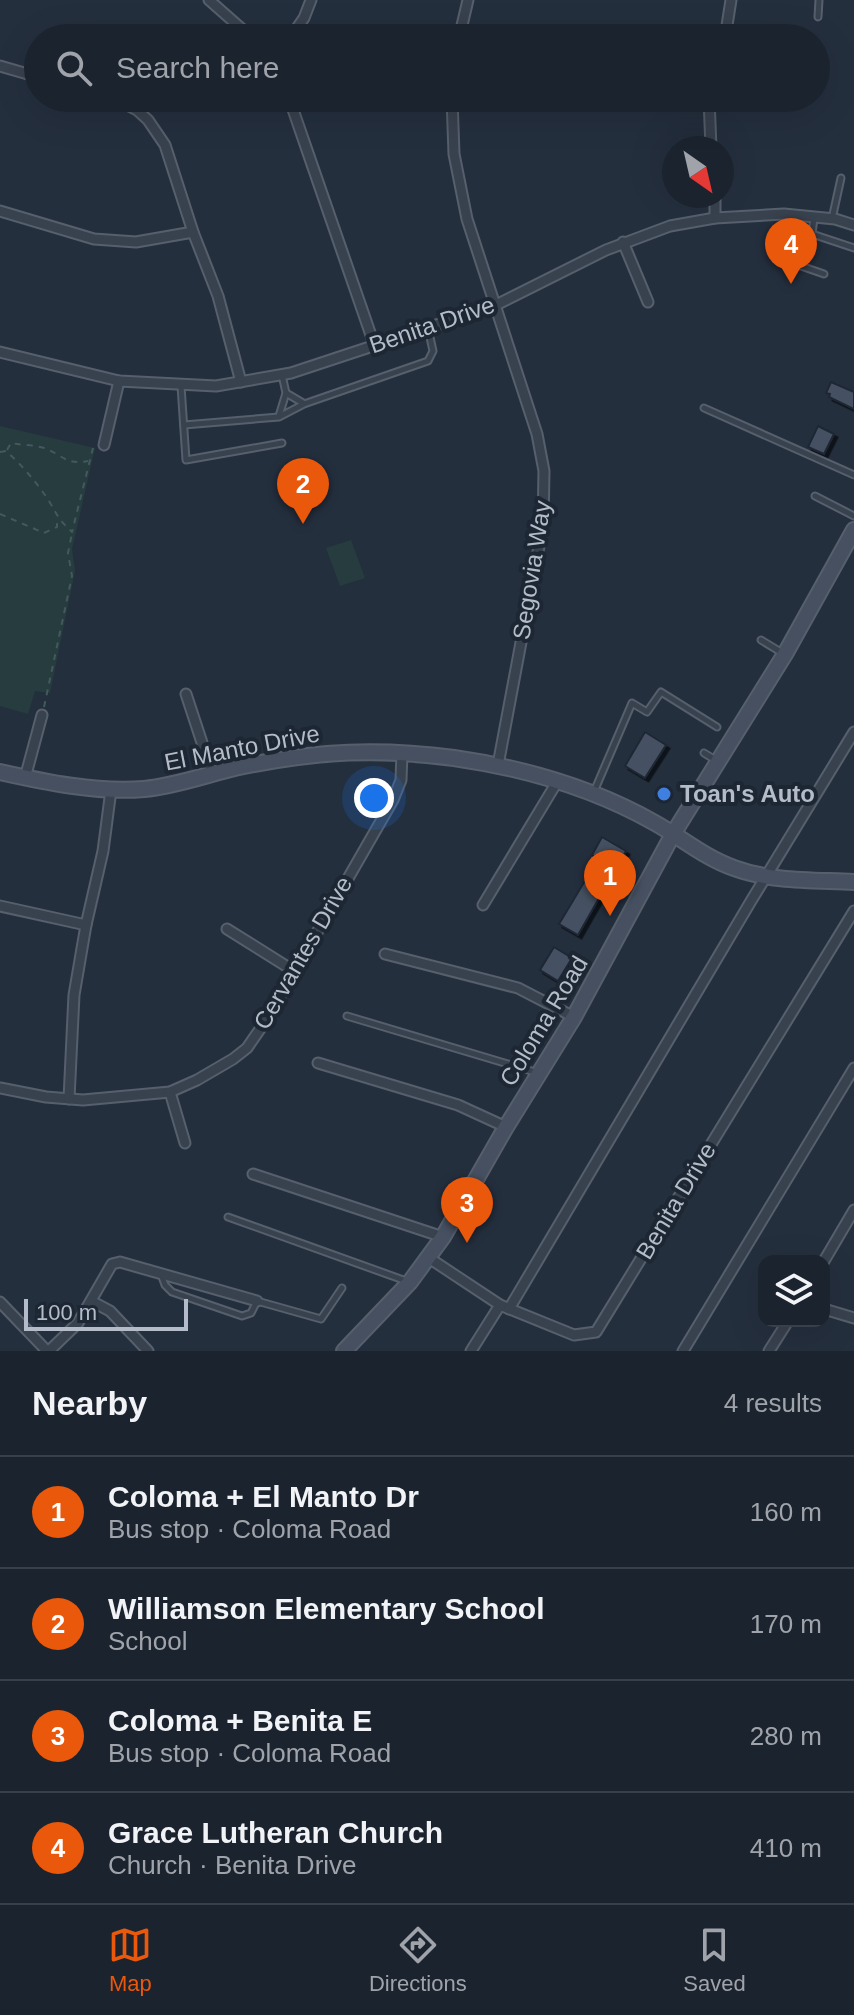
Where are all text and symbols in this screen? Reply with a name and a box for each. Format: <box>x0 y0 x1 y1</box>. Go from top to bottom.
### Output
search box <box>24 24 830 112</box>
icon: search <box>52 46 96 90</box>
text: Search here <box>116 51 279 84</box>
north arrow <box>662 136 734 208</box>
pin: 4 <box>765 218 817 284</box>
street label: Benita Drive <box>366 290 498 359</box>
pin: 2 <box>277 458 329 524</box>
street label: Segovia Way <box>507 498 556 641</box>
street label: El Manto Drive <box>162 719 322 776</box>
your location <box>354 778 394 818</box>
place label: Toan's Auto <box>680 780 815 807</box>
marker: Toan's Auto <box>655 785 673 803</box>
pin: 1 <box>584 850 636 916</box>
street label: Cervantes Drive <box>248 871 357 1034</box>
street label: Coloma Road <box>494 951 593 1091</box>
street label: Benita Drive <box>630 1138 721 1264</box>
pin: 3 <box>441 1177 493 1243</box>
map controls <box>758 1255 830 1327</box>
button: layers <box>758 1255 830 1327</box>
scale bar <box>24 1295 188 1331</box>
text: 100 m <box>36 1300 97 1325</box>
text: Nearby <box>32 1384 147 1422</box>
text: 4 results <box>724 1388 822 1418</box>
text: Coloma + El Manto Dr <box>108 1480 419 1513</box>
text: 1 <box>51 1497 65 1527</box>
text: 160 m <box>750 1497 822 1527</box>
text: Bus stop · Coloma Road <box>108 1514 391 1544</box>
text: Williamson Elementary School <box>108 1592 545 1625</box>
text: 2 <box>51 1609 65 1639</box>
text: 170 m <box>750 1609 822 1639</box>
text: School <box>108 1626 188 1656</box>
text: Coloma + Benita E <box>108 1704 372 1737</box>
text: 3 <box>51 1721 65 1751</box>
text: 280 m <box>750 1721 822 1751</box>
text: Bus stop · Coloma Road <box>108 1738 391 1768</box>
text: Grace Lutheran Church <box>108 1816 443 1849</box>
text: 4 <box>51 1833 65 1863</box>
text: 410 m <box>750 1833 822 1863</box>
text: Church · Benita Drive <box>108 1850 357 1880</box>
tab: Map <box>108 1923 152 1997</box>
tab: Directions <box>369 1923 467 1997</box>
tab: Saved <box>683 1923 746 1997</box>

